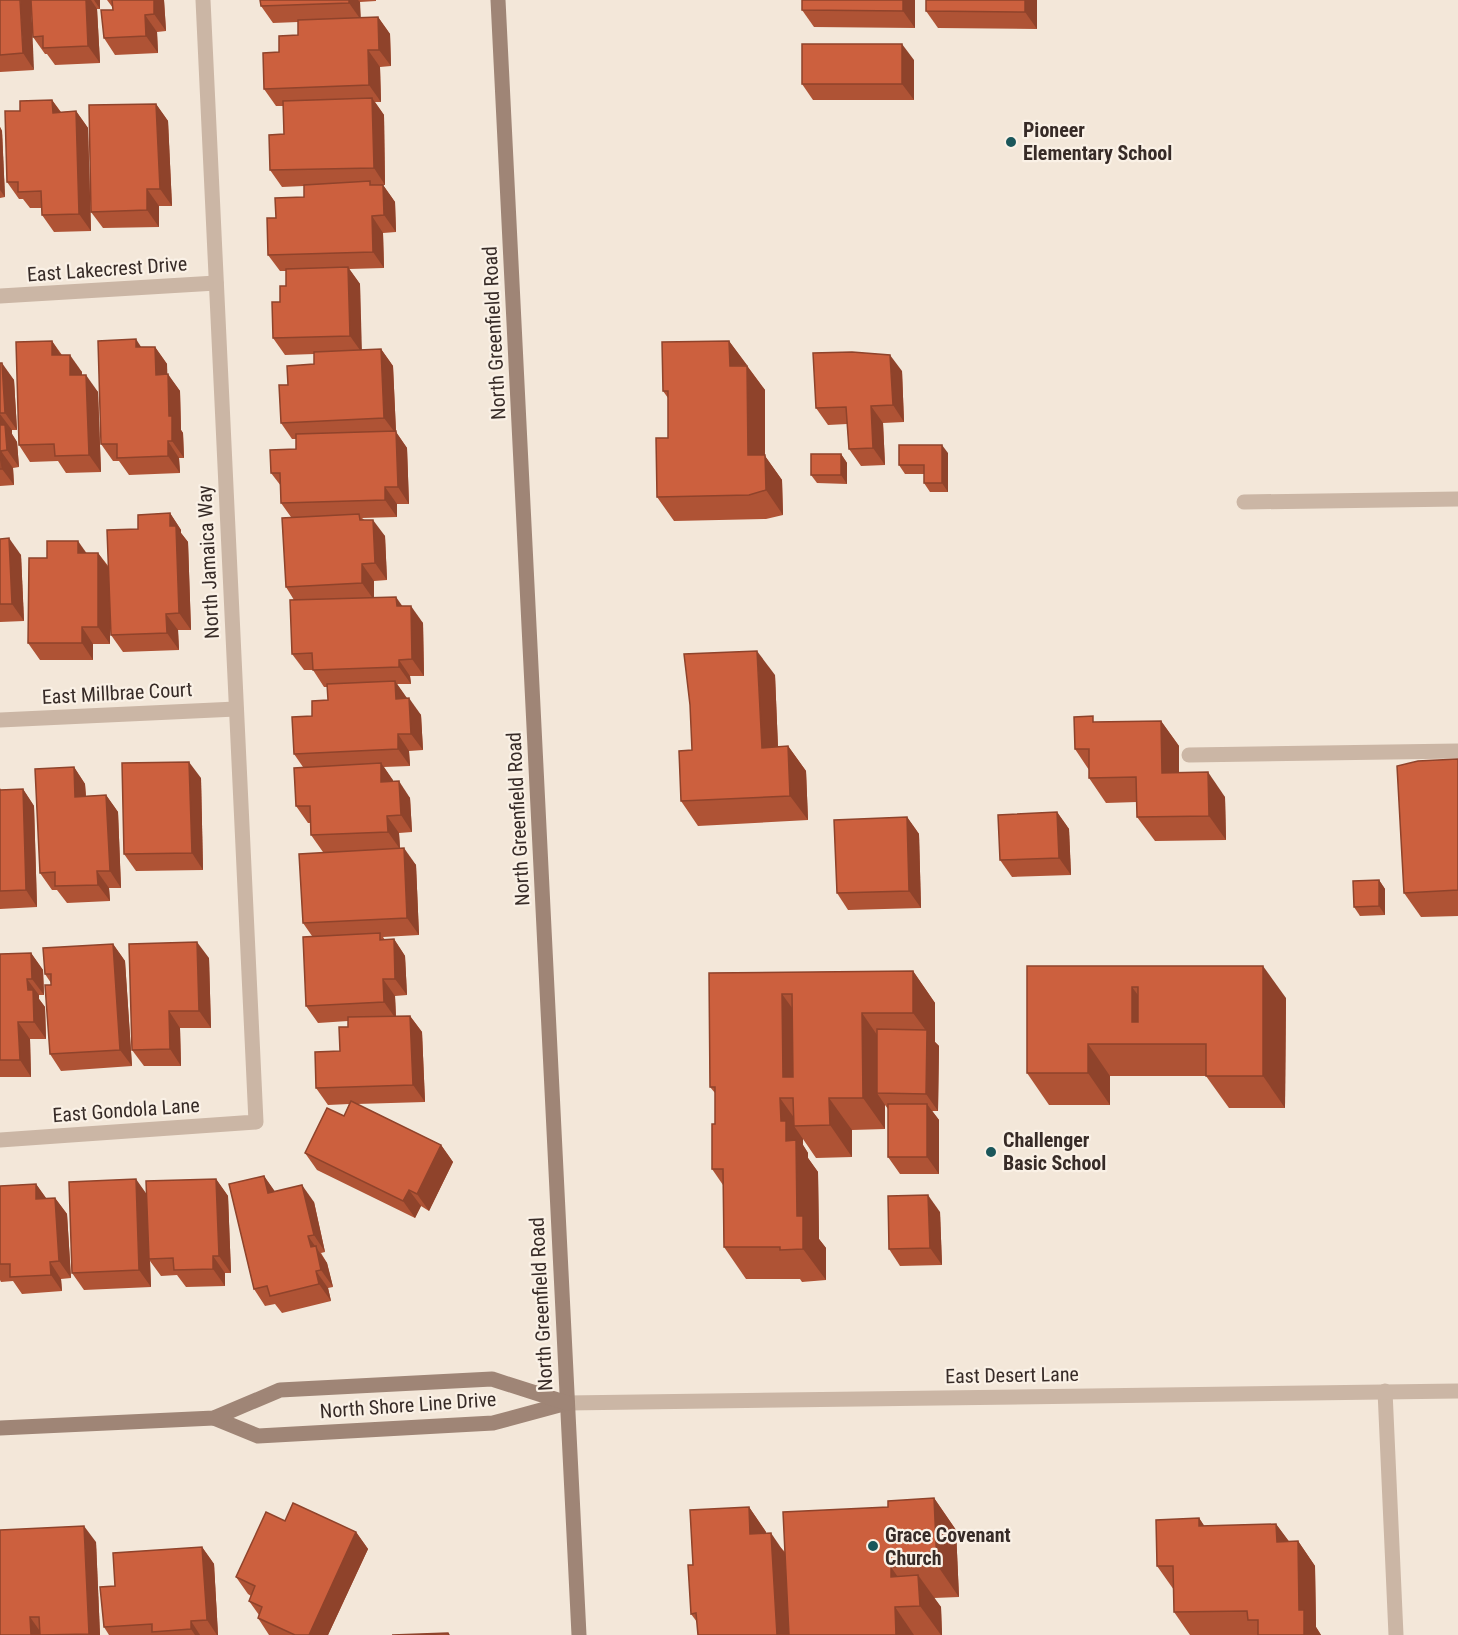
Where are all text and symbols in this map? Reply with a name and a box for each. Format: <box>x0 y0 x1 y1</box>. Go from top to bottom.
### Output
place label: Pioneer Elementary School <box>1023 118 1172 165</box>
marker: Pioneer Elementary School <box>1004 135 1018 149</box>
street label: North Greenfield Road <box>477 246 511 420</box>
street label: East Lakecrest Drive <box>26 251 188 287</box>
street label: North Jamaica Way <box>192 485 224 639</box>
street label: East Millbrae Court <box>41 677 193 709</box>
street label: North Greenfield Road <box>501 732 535 906</box>
street label: East Gondola Lane <box>52 1093 200 1127</box>
place label: Challenger Basic School <box>1003 1128 1106 1175</box>
marker: Challenger Basic School <box>984 1145 998 1159</box>
street label: North Greenfield Road <box>524 1217 558 1391</box>
street label: East Desert Lane <box>945 1362 1079 1388</box>
street label: North Shore Line Drive <box>319 1387 497 1423</box>
place label: Grace Covenant Church <box>885 1523 1011 1570</box>
marker: Grace Covenant Church <box>866 1539 880 1553</box>

